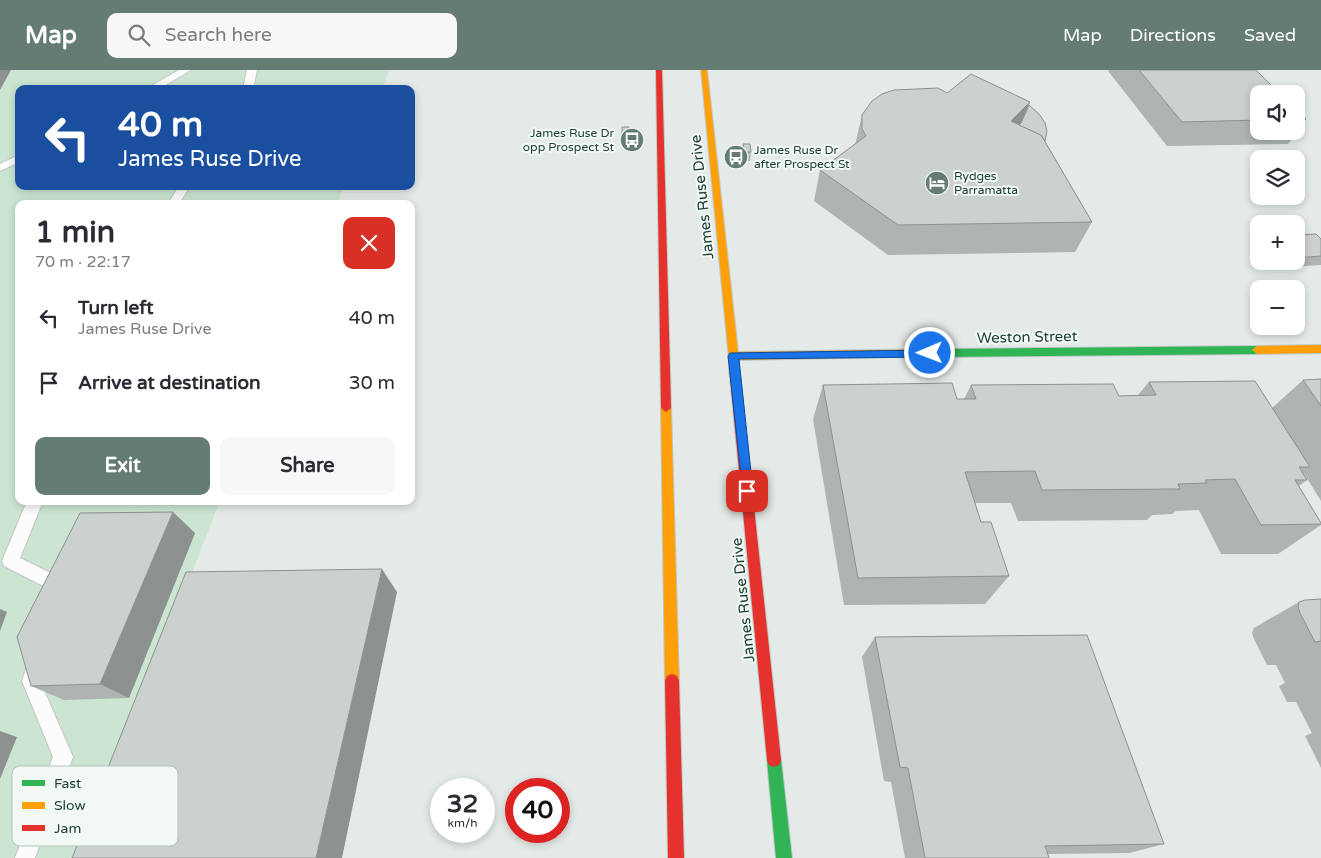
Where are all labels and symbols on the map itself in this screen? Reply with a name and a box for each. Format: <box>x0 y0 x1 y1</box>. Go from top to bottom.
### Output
place label: James Ruse Dr opp Prospect St <box>523 126 614 154</box>
bus stop icon: James Ruse Dr opp Prospect St <box>619 127 645 153</box>
street label: James Ruse Drive <box>687 134 717 260</box>
place label: James Ruse Dr after Prospect St <box>754 143 850 171</box>
bus stop icon: James Ruse Dr after Prospect St <box>723 144 749 170</box>
place label: Rydges Parramatta <box>954 169 1018 197</box>
hotel icon: Rydges Parramatta <box>924 170 950 196</box>
position arrow <box>903 326 955 378</box>
street label: Weston Street <box>976 327 1078 347</box>
pin <box>726 470 768 512</box>
street label: James Ruse Drive <box>728 537 758 663</box>
legend <box>12 766 178 846</box>
text: Fast <box>54 775 82 792</box>
speed limit sign: 40 <box>505 778 570 843</box>
text: Slow <box>54 797 86 814</box>
text: Jam <box>54 820 81 837</box>

